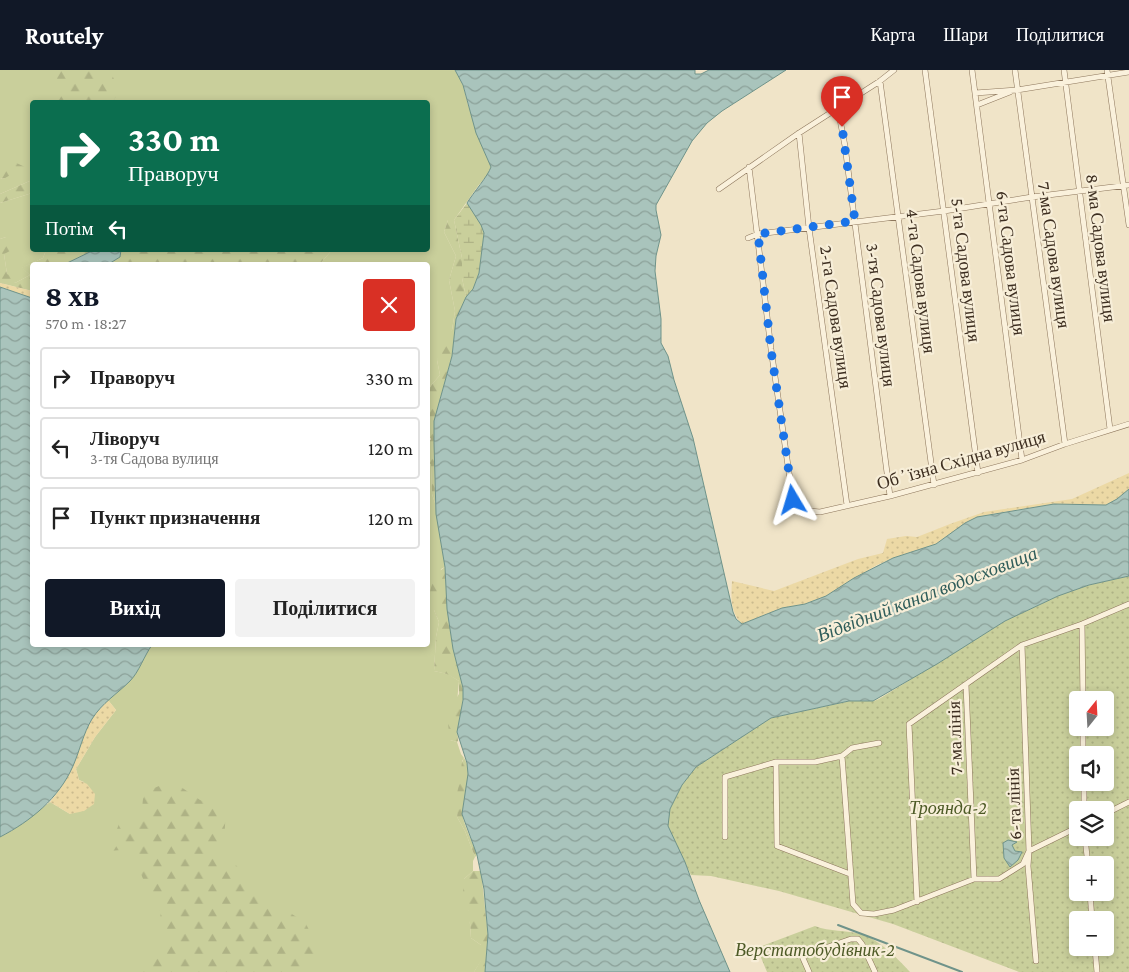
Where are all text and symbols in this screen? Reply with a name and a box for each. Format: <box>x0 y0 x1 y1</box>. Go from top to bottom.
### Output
text: Routely <box>25 22 104 49</box>
text: Карта <box>871 25 915 45</box>
text: Шари <box>943 25 988 45</box>
text: Поділитися <box>1016 25 1104 45</box>
pin <box>821 76 863 127</box>
icon: arrive <box>828 83 856 111</box>
icon: right <box>45 120 110 185</box>
text: 330 m <box>128 120 220 159</box>
text: Праворуч <box>128 161 219 186</box>
street label: 8-ма Садова вулиця <box>1082 173 1120 323</box>
street label: 7-ма Садова вулиця <box>1034 181 1074 329</box>
street label: 6-та Садова вулиця <box>992 190 1030 336</box>
street label: 5-та Садова вулиця <box>947 197 985 343</box>
street label: 4-та Садова вулиця <box>902 208 940 354</box>
icon: left <box>104 215 132 243</box>
text: Потім <box>45 218 94 239</box>
street label: 3-тя Садова вулиця <box>862 242 900 388</box>
street label: 2-га Садова вулиця <box>816 244 856 390</box>
text: 8 хв <box>45 279 99 312</box>
button: close <box>363 279 415 331</box>
text: 570 m · 18:27 <box>45 315 126 332</box>
icon: right <box>47 364 75 392</box>
text: Праворуч <box>90 367 175 388</box>
text: 330 m <box>365 368 413 389</box>
street label: Обʼїзна Східна вулиця <box>874 426 1048 494</box>
text: Ліворуч <box>90 428 160 449</box>
icon: left <box>47 434 75 462</box>
text: 120 m <box>368 438 413 459</box>
text: 3-тя Садова вулиця <box>90 450 219 467</box>
position arrow <box>766 473 818 525</box>
icon: arrive <box>47 504 75 532</box>
text: Пункт призначення <box>90 507 260 528</box>
text: 120 m <box>368 508 413 529</box>
water label: Відвідний канал водосховища <box>814 542 1040 646</box>
button: Вихід <box>45 579 225 637</box>
button: Поділитися <box>235 579 415 637</box>
north arrow <box>1069 691 1114 736</box>
map controls <box>1069 691 1114 956</box>
street label: 7-ма лінія <box>944 701 966 775</box>
button: sound <box>1069 746 1114 791</box>
street label: 6-та лінія <box>1003 768 1025 840</box>
park label: Троянда-2 <box>909 798 987 818</box>
button: layers <box>1069 801 1114 846</box>
button: + <box>1069 856 1114 901</box>
button: − <box>1069 911 1114 956</box>
park label: Верстатобудівник-2 <box>735 940 895 960</box>

